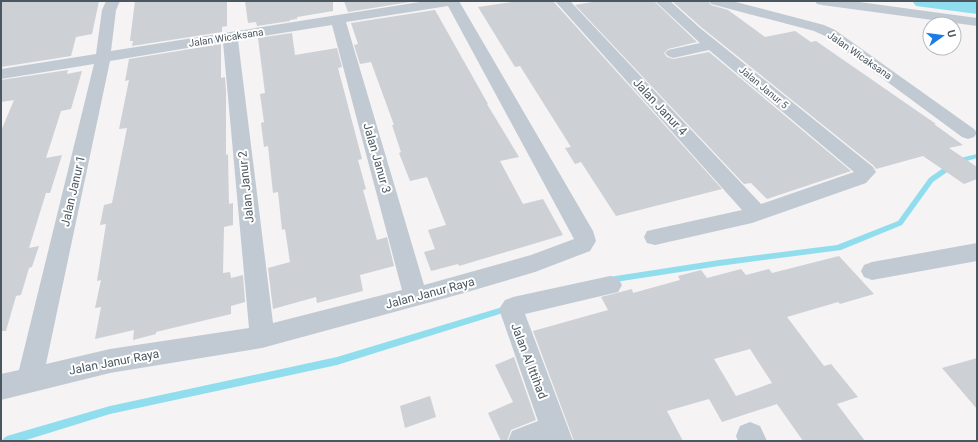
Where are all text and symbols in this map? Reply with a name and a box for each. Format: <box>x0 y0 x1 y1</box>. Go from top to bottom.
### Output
north arrow <box>922 16 962 56</box>
street label: Jalan Wicaksana <box>188 26 264 49</box>
street label: Jalan Wicaksana <box>826 29 894 82</box>
text: U <box>944 29 958 39</box>
street label: Jalan Janur 5 <box>737 64 791 111</box>
street label: Jalan Janur 4 <box>630 76 690 138</box>
street label: Jalan Janur 3 <box>360 121 394 195</box>
street label: Jalan Janur 2 <box>235 150 257 224</box>
street label: Jalan Janur 1 <box>58 154 88 228</box>
street label: Jalan Janur Raya <box>384 274 476 312</box>
street label: Jalan Al Ittihad <box>508 321 550 401</box>
street label: Jalan Janur Raya <box>68 346 160 378</box>

